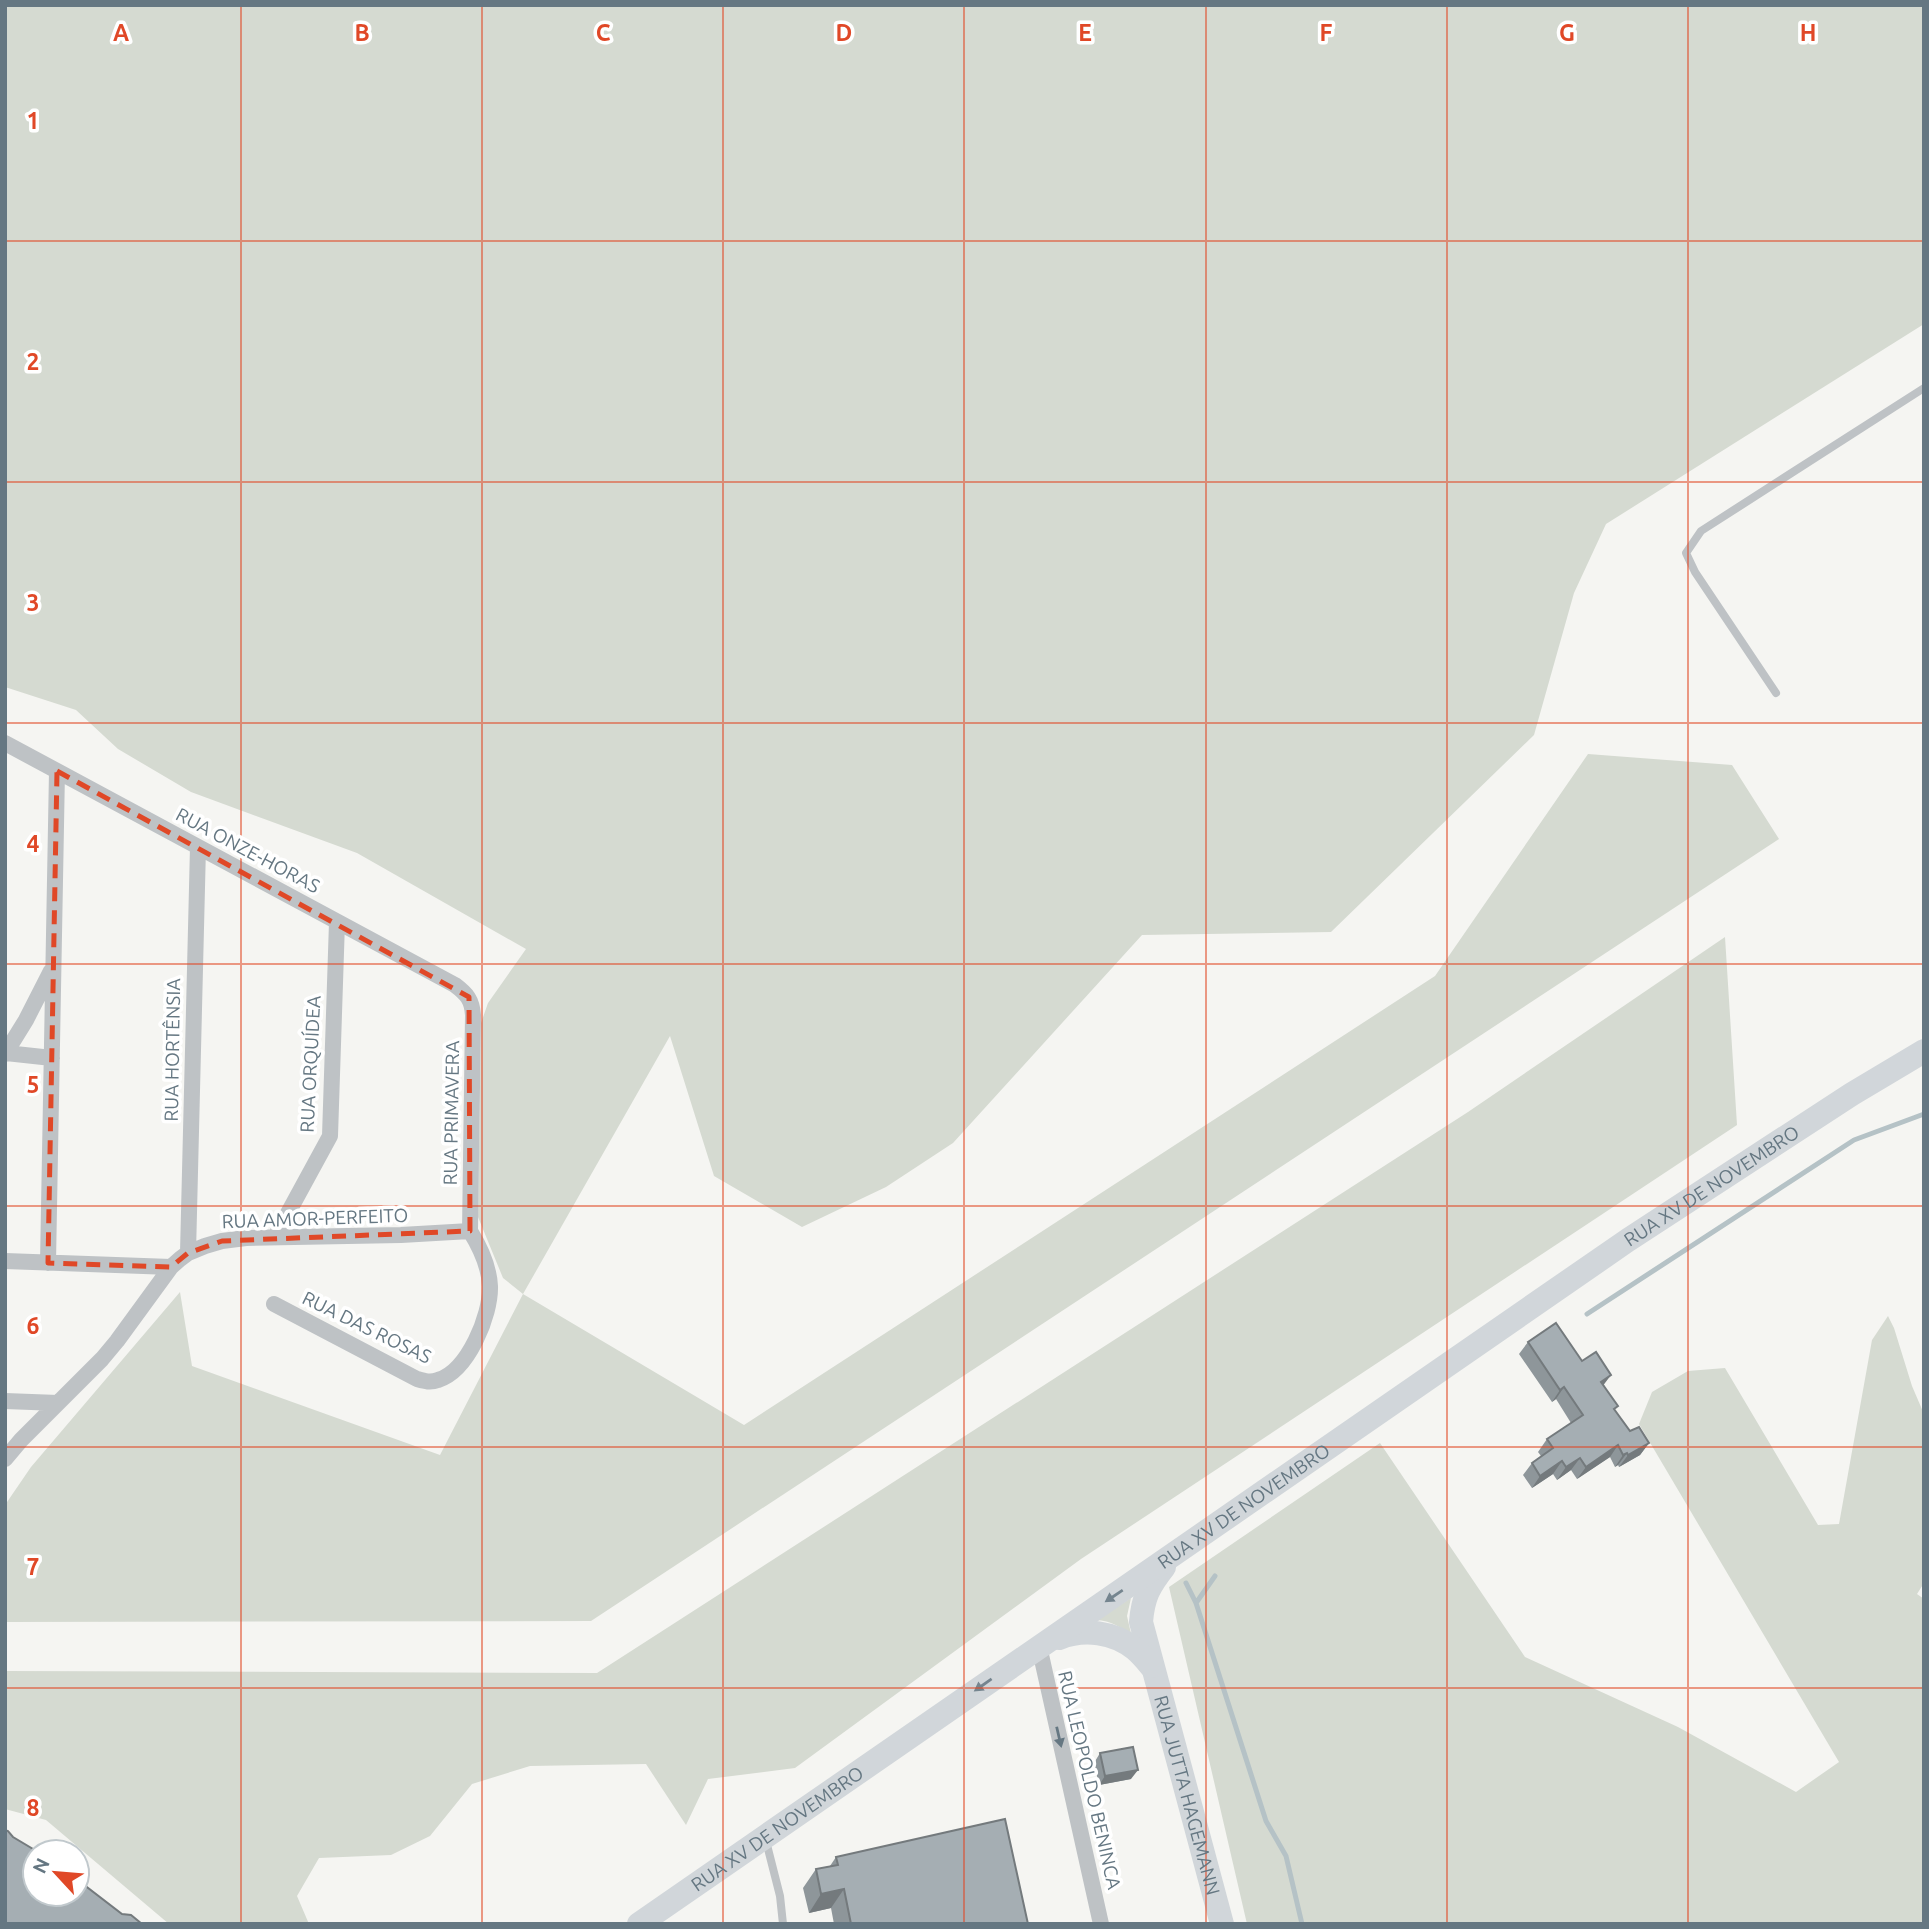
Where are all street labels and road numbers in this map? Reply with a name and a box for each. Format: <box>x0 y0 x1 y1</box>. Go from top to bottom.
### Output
street label: RUA ONZE-HORAS <box>172 803 324 897</box>
street label: RUA HORTÊNSIA <box>160 978 184 1122</box>
street label: RUA ORQUÍDEA <box>295 994 325 1133</box>
street label: RUA PRIMAVERA <box>439 1040 463 1186</box>
street label: RUA XV DE NOVEMBRO <box>1620 1121 1803 1251</box>
street label: RUA AMOR-PERFEITO <box>221 1204 409 1232</box>
street label: RUA DAS ROSAS <box>299 1286 435 1368</box>
street label: RUA XV DE NOVEMBRO <box>1153 1439 1334 1573</box>
street label: RUA LEOPOLDO BENINCA <box>1054 1669 1126 1892</box>
street label: RUA JUTTA HAGEMANN <box>1150 1693 1225 1897</box>
street label: RUA XV DE NOVEMBRO <box>687 1761 868 1896</box>

